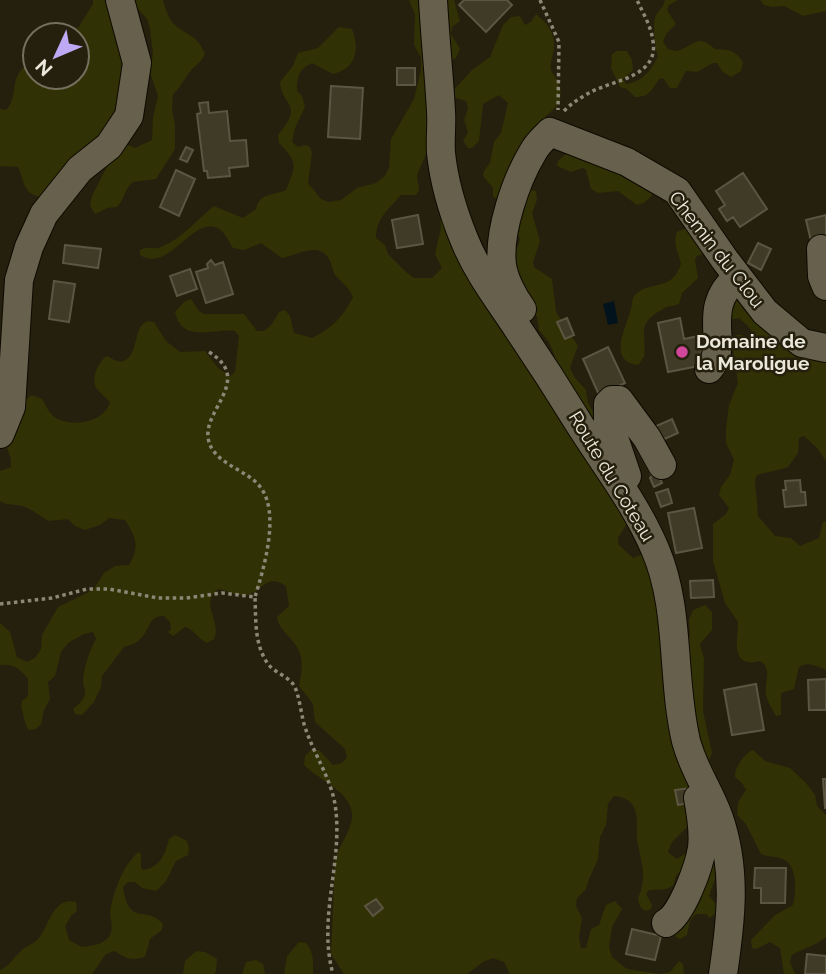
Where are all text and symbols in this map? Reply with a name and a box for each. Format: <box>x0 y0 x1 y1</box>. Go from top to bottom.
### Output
north arrow <box>21 21 91 91</box>
text: N <box>31 55 57 81</box>
street label: Chemin du Clou <box>665 186 769 312</box>
place label: Domaine de la Maroligue <box>696 330 810 374</box>
marker: Domaine de la Maroligue <box>674 344 690 360</box>
street label: Route du Coteau <box>564 407 660 545</box>

